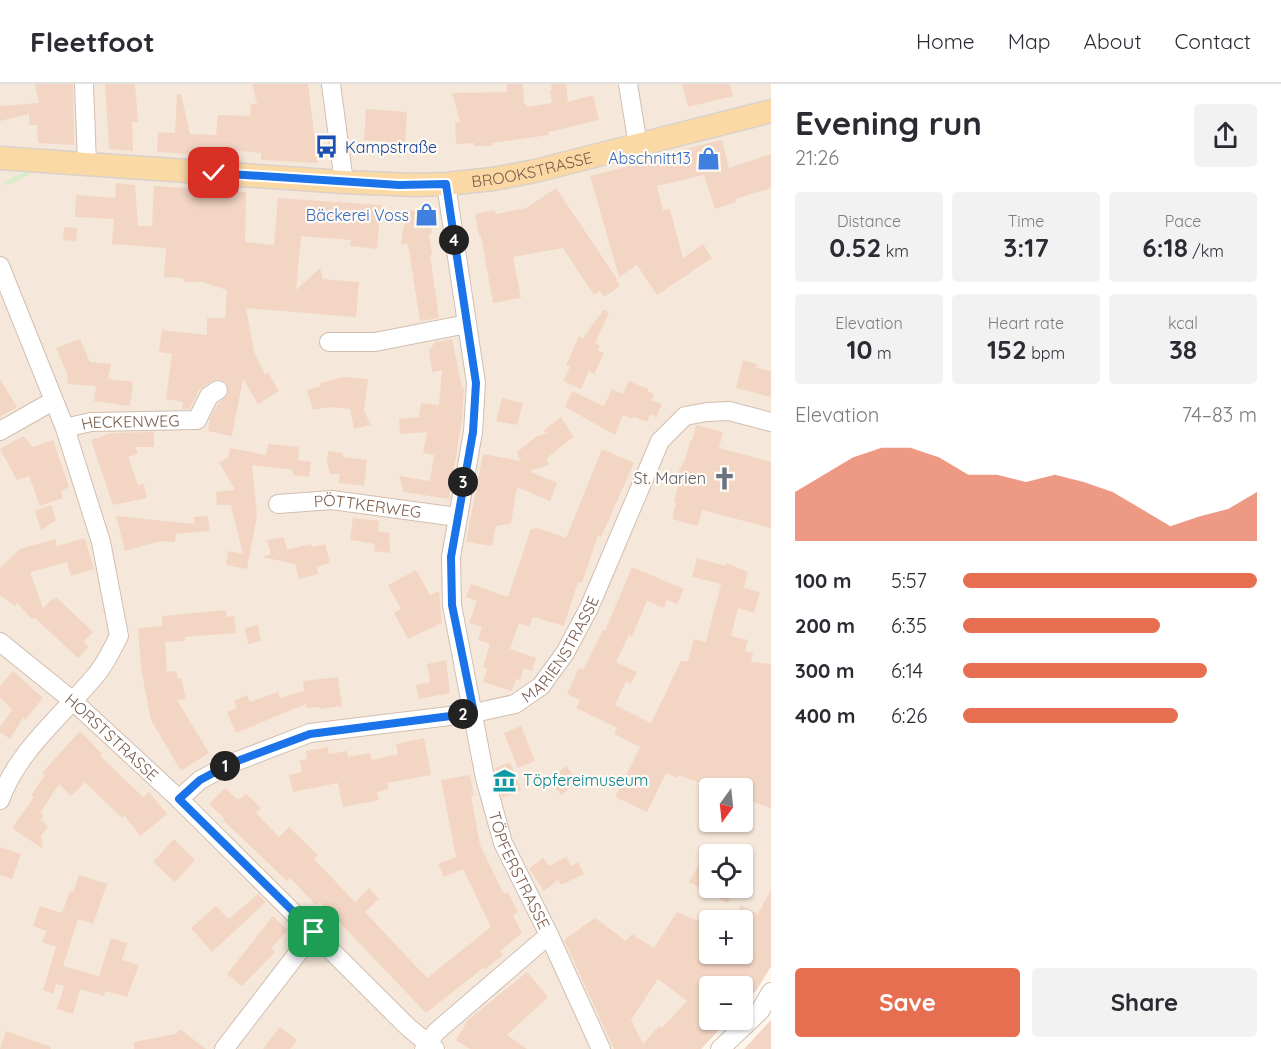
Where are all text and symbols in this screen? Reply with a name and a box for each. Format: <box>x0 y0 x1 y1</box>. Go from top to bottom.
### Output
text: Fleetfoot <box>30 24 155 59</box>
text: Home <box>916 28 975 54</box>
text: Map <box>1008 28 1051 54</box>
text: About <box>1084 28 1142 54</box>
text: Contact <box>1175 28 1251 54</box>
text: Evening run <box>795 102 982 143</box>
button: share <box>1194 104 1257 167</box>
bus stop icon: Kampstraße <box>314 134 340 160</box>
place label: Kampstraße <box>345 137 437 157</box>
shop icon: Abschnitt13 <box>696 145 722 171</box>
text: 21:26 <box>795 145 839 170</box>
pin <box>188 147 239 198</box>
street label: BROOKSTRASSE <box>470 147 594 191</box>
place label: Abschnitt13 <box>608 148 691 168</box>
icon: check <box>197 156 230 189</box>
shop icon: Bäckerei Voss <box>414 202 440 228</box>
place label: Bäckerei Voss <box>306 205 409 225</box>
text: Distance <box>837 211 901 231</box>
text: Time <box>1008 211 1044 231</box>
text: Pace <box>1165 211 1201 231</box>
pin: 4 <box>439 225 469 255</box>
text: 4 <box>449 230 459 250</box>
text: 0.52 <box>829 231 881 264</box>
text: 3:17 <box>1003 231 1049 264</box>
text: 6:18 <box>1142 231 1188 264</box>
text: km <box>881 241 909 261</box>
text: /km <box>1188 241 1224 261</box>
text: Elevation <box>835 313 903 333</box>
text: Heart rate <box>988 313 1064 333</box>
text: kcal <box>1168 313 1198 333</box>
text: 10 <box>846 333 873 366</box>
text: 152 <box>987 333 1027 366</box>
text: 38 <box>1169 333 1197 366</box>
text: m <box>873 343 892 363</box>
text: bpm <box>1027 343 1065 363</box>
text: Elevation <box>795 402 879 427</box>
text: 74–83 m <box>1182 402 1257 427</box>
street label: HECKENWEG <box>79 410 180 434</box>
church icon: St. Marien <box>711 465 737 491</box>
pin: 3 <box>448 467 478 497</box>
place label: St. Marien <box>634 468 706 488</box>
text: 3 <box>459 472 467 492</box>
street label: PÖTTKERWEG <box>313 490 422 522</box>
text: 100 m <box>795 568 851 593</box>
text: 5:57 <box>891 568 927 593</box>
street label: MARIENSTRASSE <box>517 593 603 707</box>
text: 200 m <box>795 613 855 638</box>
text: 6:35 <box>891 613 927 638</box>
text: 300 m <box>795 658 854 683</box>
text: 6:14 <box>891 658 923 683</box>
street label: HORSTSTRASSE <box>61 689 163 785</box>
pin: 2 <box>448 699 478 729</box>
text: 400 m <box>795 703 855 728</box>
text: 6:26 <box>891 703 927 728</box>
text: 2 <box>458 704 468 724</box>
pin: 1 <box>210 751 240 781</box>
text: 1 <box>222 756 228 776</box>
museum icon: Töpfereimuseum <box>492 767 518 793</box>
place label: Töpfereimuseum <box>523 770 648 790</box>
north arrow <box>699 778 753 832</box>
map controls <box>699 778 753 1030</box>
street label: TÖPFERSTRASSE <box>485 809 554 932</box>
button: locate <box>699 844 753 898</box>
pin <box>288 906 339 957</box>
button: + <box>699 910 753 964</box>
icon: arrive <box>297 915 330 948</box>
button: Save <box>795 968 1020 1037</box>
button: Share <box>1032 968 1257 1037</box>
button: − <box>699 976 753 1030</box>

